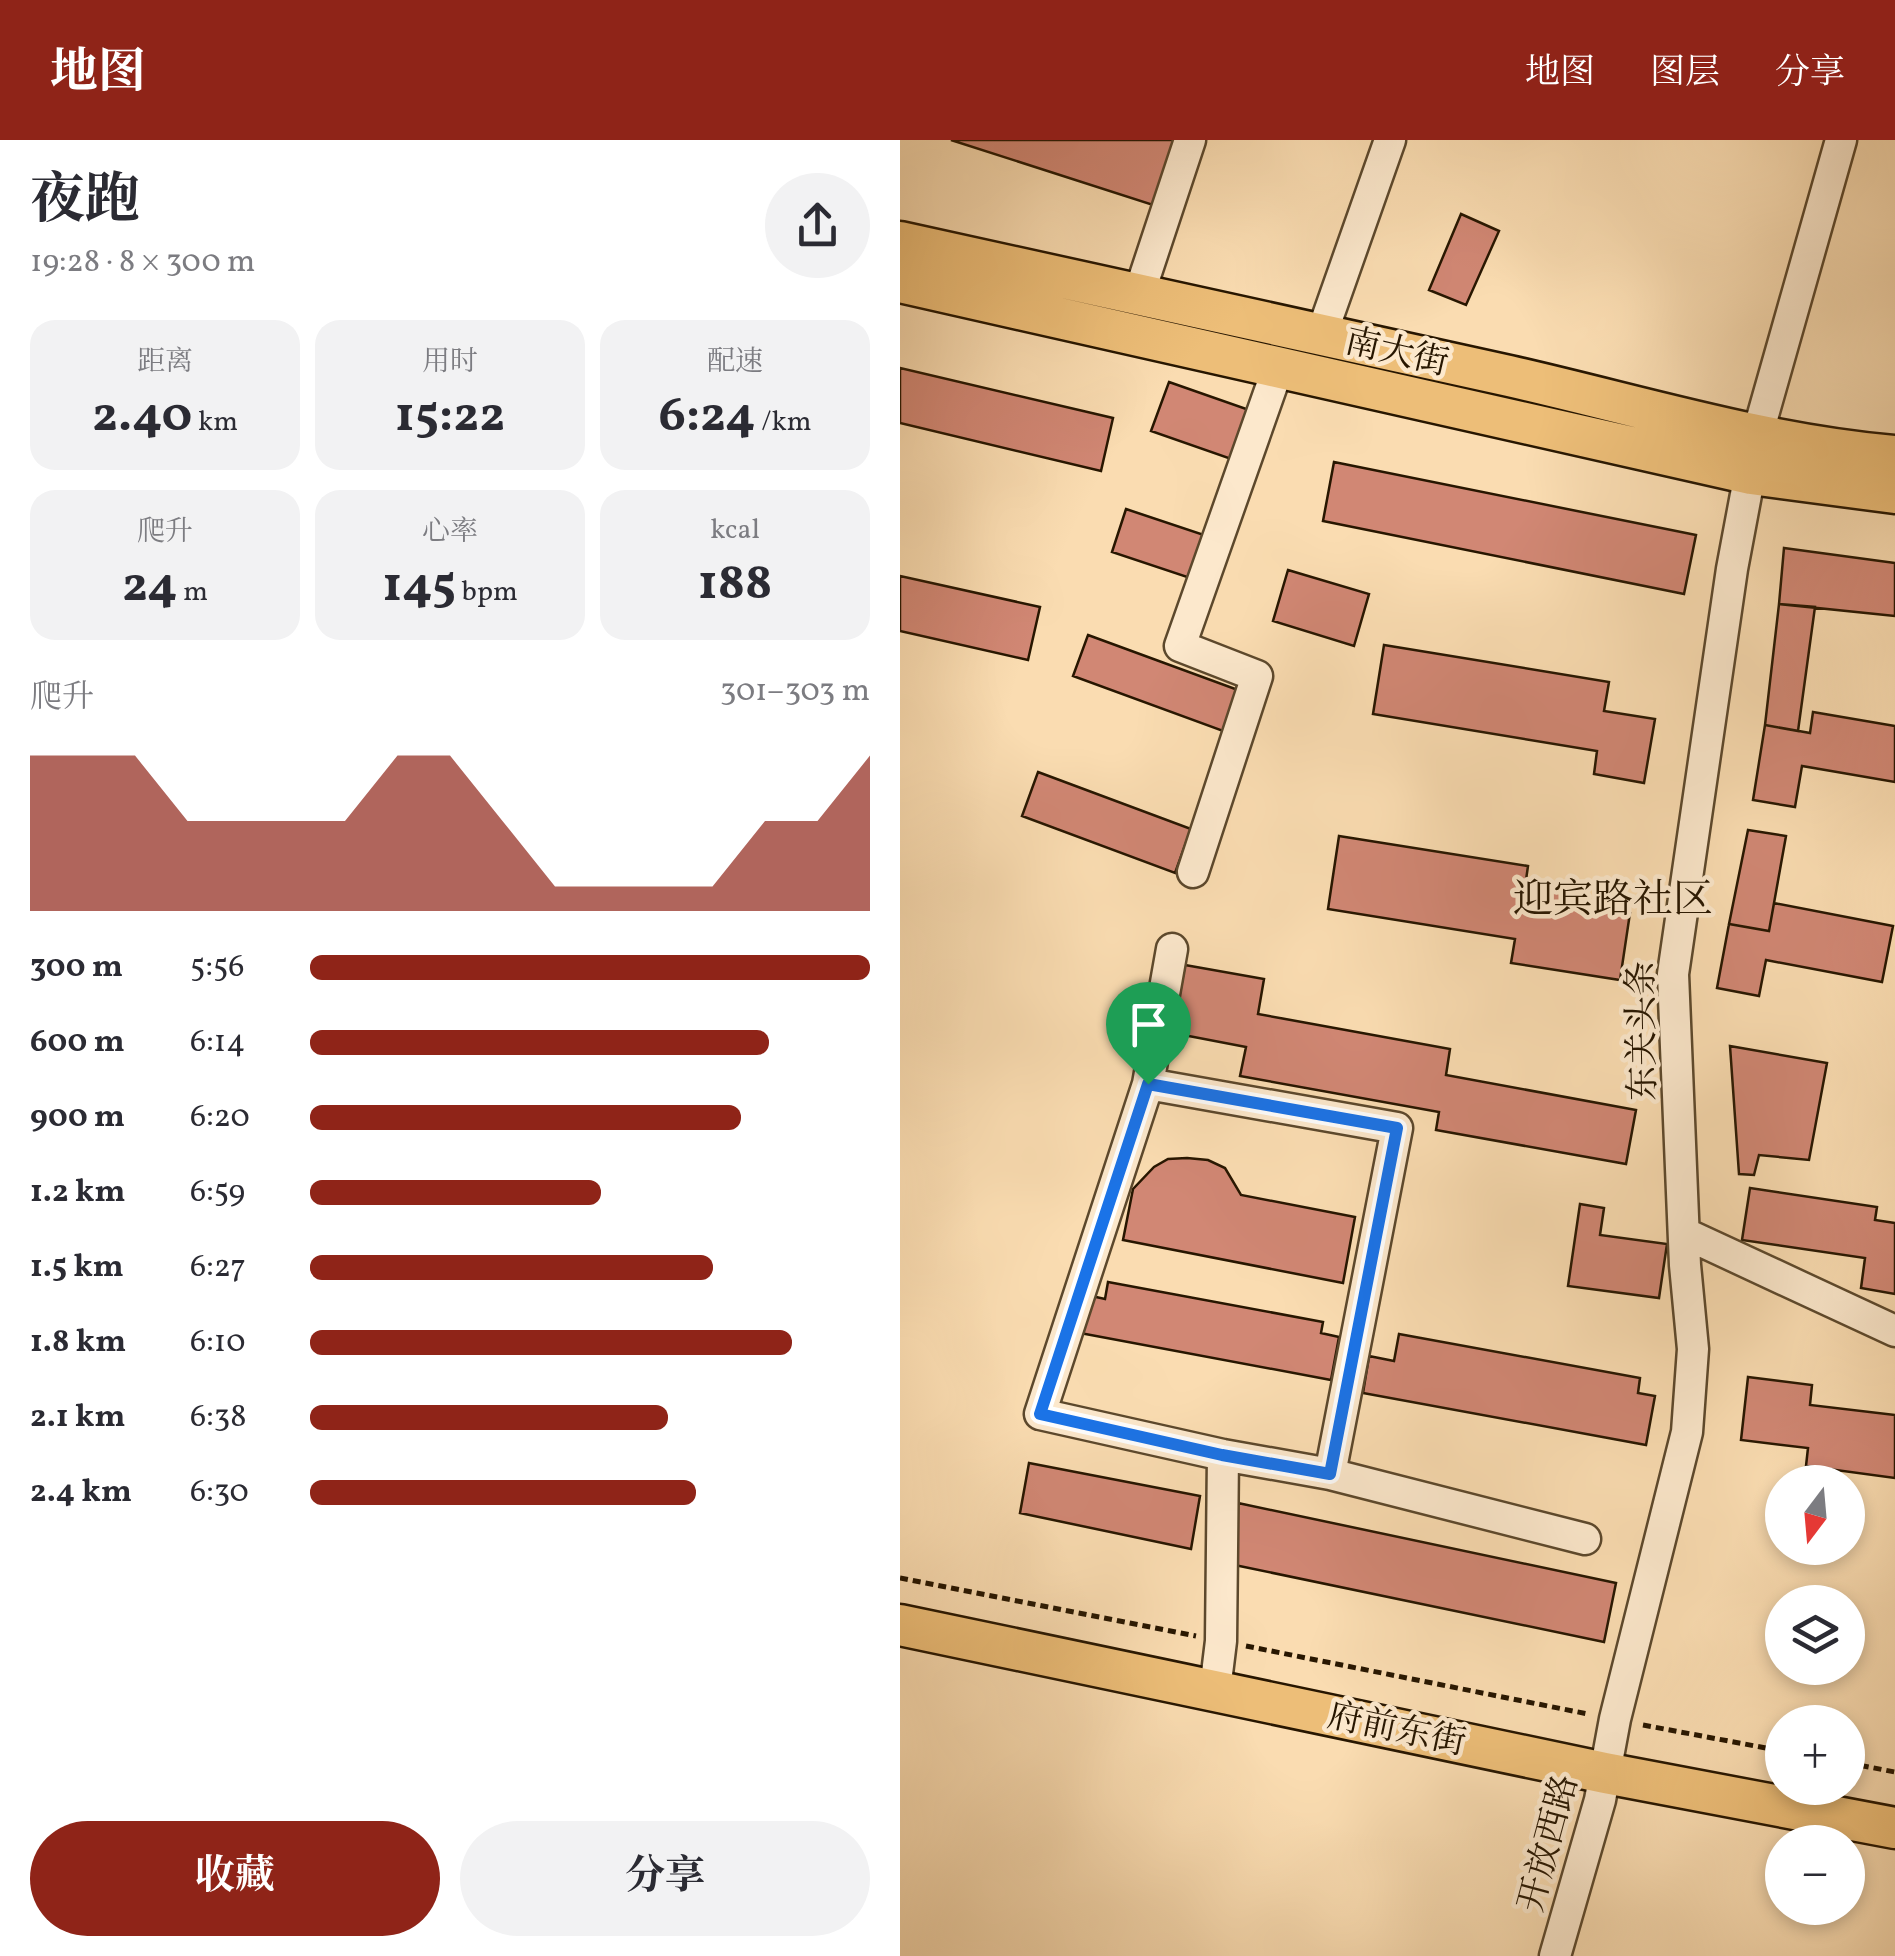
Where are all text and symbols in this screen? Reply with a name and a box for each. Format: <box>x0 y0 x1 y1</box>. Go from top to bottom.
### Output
text: 地图 <box>50 41 146 108</box>
text: 地图 <box>1525 50 1595 98</box>
text: 图层 <box>1650 50 1720 98</box>
text: 分享 <box>1775 50 1845 98</box>
text: 夜跑 <box>30 165 140 241</box>
button: share <box>765 173 870 278</box>
text: 19:28 · 8 × 300 m <box>30 241 255 285</box>
street label: 南大街 <box>1340 319 1453 389</box>
text: 距离 <box>137 343 193 382</box>
text: 用时 <box>422 343 478 382</box>
text: 配速 <box>707 343 763 382</box>
text: 2.40 <box>92 382 192 452</box>
text: 15:22 <box>395 382 505 452</box>
text: 6:24 <box>658 382 756 452</box>
text: km <box>192 403 238 442</box>
text: /km <box>756 403 812 442</box>
text: kcal <box>710 511 760 550</box>
text: 爬升 <box>137 513 193 552</box>
text: 心率 <box>422 513 478 552</box>
text: 188 <box>698 550 772 620</box>
text: 24 <box>122 552 178 622</box>
text: 145 <box>382 552 456 622</box>
text: m <box>178 573 208 612</box>
text: bpm <box>456 573 518 612</box>
text: 301–303 m <box>720 670 870 714</box>
text: 爬升 <box>30 677 94 721</box>
district label: 迎宾路社区 <box>1513 874 1713 930</box>
text: 300 m <box>30 946 123 990</box>
text: 5:56 <box>190 946 245 990</box>
street label: 东关头条 <box>1619 961 1669 1101</box>
pin <box>1106 982 1191 1085</box>
icon: arrive <box>1121 997 1176 1052</box>
text: 600 m <box>30 1021 125 1065</box>
text: 6:14 <box>190 1021 245 1065</box>
text: 900 m <box>30 1096 125 1140</box>
text: 6:20 <box>190 1096 250 1140</box>
text: 1.2 km <box>30 1171 125 1215</box>
text: 6:59 <box>190 1171 245 1215</box>
text: 1.5 km <box>30 1246 124 1290</box>
text: 6:27 <box>190 1246 246 1290</box>
text: 1.8 km <box>30 1321 126 1365</box>
text: 6:10 <box>190 1321 245 1365</box>
text: 2.1 km <box>30 1396 125 1440</box>
text: 6:38 <box>190 1396 246 1440</box>
north arrow <box>1765 1465 1865 1565</box>
map controls <box>1765 1465 1865 1925</box>
text: 2.4 km <box>30 1471 132 1515</box>
text: 6:30 <box>190 1471 249 1515</box>
button: layers <box>1765 1585 1865 1685</box>
street label: 府前东街 <box>1323 1693 1470 1769</box>
button: + <box>1765 1705 1865 1805</box>
street label: 开放西路 <box>1509 1770 1591 1918</box>
button: 收藏 <box>30 1821 440 1936</box>
button: 分享 <box>460 1821 870 1936</box>
button: − <box>1765 1825 1865 1925</box>

